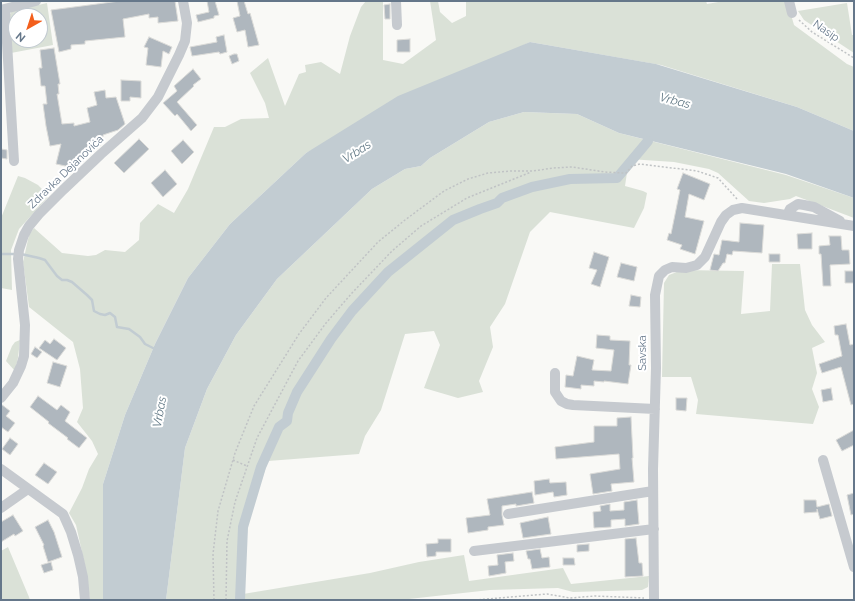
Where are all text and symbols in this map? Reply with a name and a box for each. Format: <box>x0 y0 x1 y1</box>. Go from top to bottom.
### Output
north arrow <box>8 8 48 48</box>
street label: Nasip <box>810 17 842 45</box>
text: N <box>13 29 28 45</box>
water label: Vrbas <box>658 90 692 112</box>
street label: Zdravka Dejanovića <box>26 133 106 211</box>
water label: Vrbas <box>340 137 374 167</box>
street label: Savska <box>636 335 650 371</box>
water label: Vrbas <box>150 395 170 429</box>

